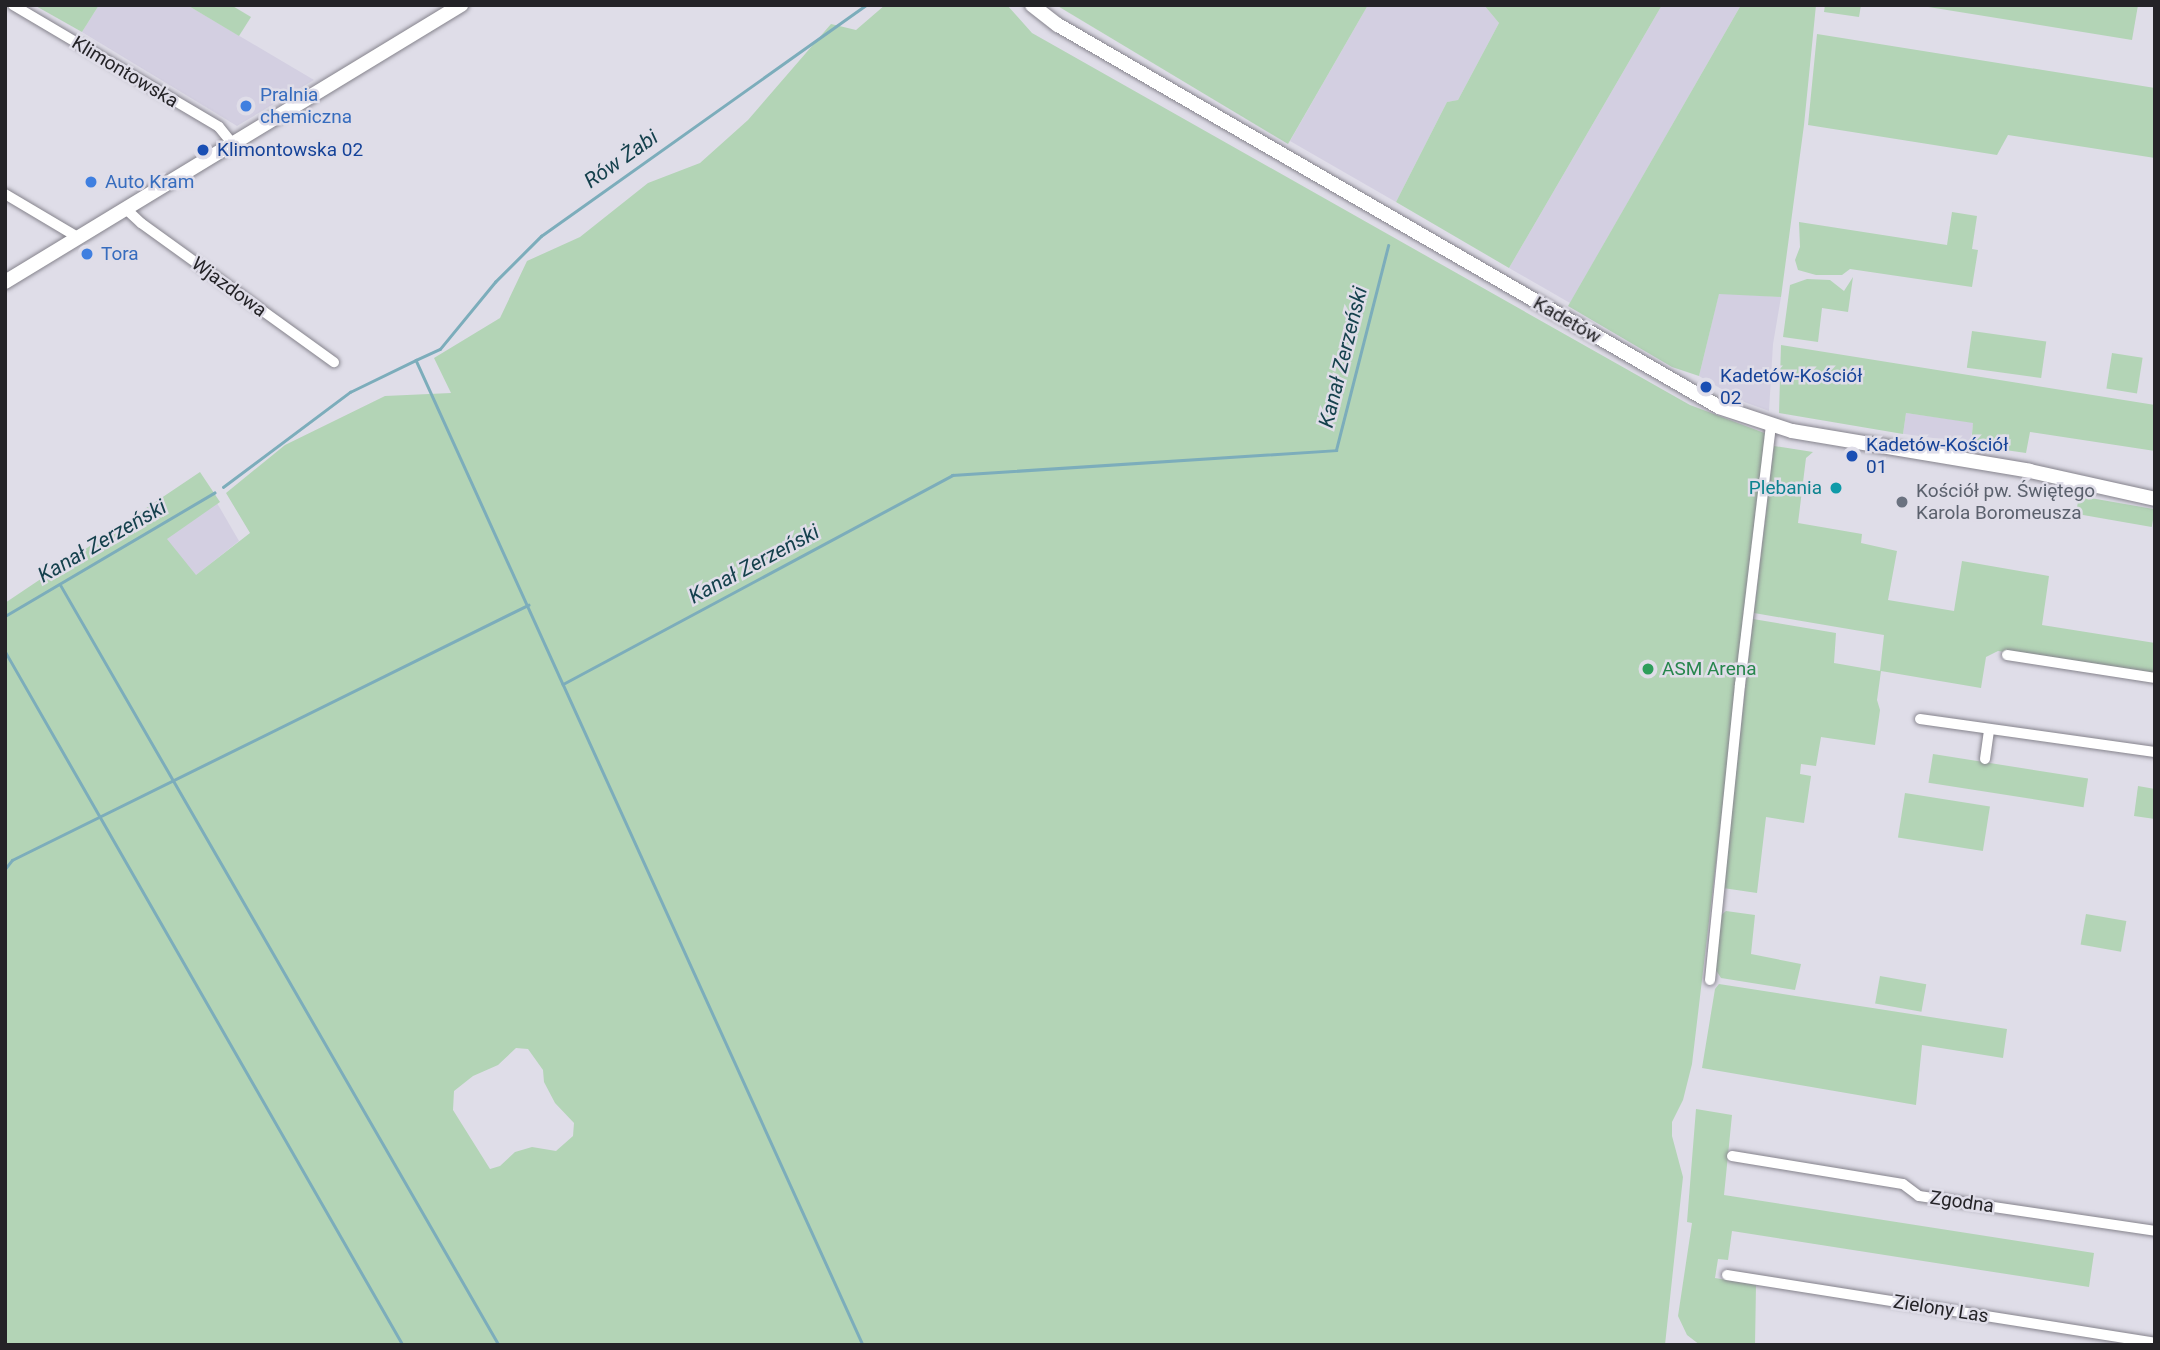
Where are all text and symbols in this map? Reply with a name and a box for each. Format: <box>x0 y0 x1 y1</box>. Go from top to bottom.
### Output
street label: Klimontowska <box>68 31 182 113</box>
place label: Pralnia chemiczna <box>260 84 352 128</box>
marker: Pralnia chemiczna <box>238 98 254 114</box>
water label: Rów Żabi <box>579 124 663 194</box>
place label: Klimontowska 02 <box>217 139 363 161</box>
marker: Klimontowska 02 <box>195 142 211 158</box>
place label: Auto Kram <box>105 171 194 193</box>
marker: Auto Kram <box>83 174 99 190</box>
place label: Tora <box>101 243 139 265</box>
marker: Tora <box>79 246 95 262</box>
street label: Wjazdowa <box>187 252 271 322</box>
water label: Kanał Zerzeński <box>1313 284 1373 430</box>
street label: Kadetów <box>1529 292 1605 348</box>
place label: Kadetów-Kościół 02 <box>1720 365 1862 409</box>
marker: Kadetów-Kościół 02 <box>1698 379 1714 395</box>
place label: Kadetów-Kościół 01 <box>1866 434 2008 478</box>
marker: Kadetów-Kościół 01 <box>1844 448 1860 464</box>
place label: Plebania <box>1749 477 1822 499</box>
marker: Plebania <box>1828 480 1844 496</box>
place label: Kościół pw. Świętego Karola Boromeusza <box>1916 480 2095 524</box>
water label: Kanał Zerzeński <box>33 494 171 588</box>
marker: Kościół pw. Świętego Karola Boromeusza <box>1894 494 1910 510</box>
water label: Kanał Zerzeński <box>684 519 824 609</box>
place label: ASM Arena <box>1662 658 1757 680</box>
marker: ASM Arena <box>1640 661 1656 677</box>
street label: Zgodna <box>1929 1186 1995 1218</box>
street label: Zielony Las <box>1892 1290 1990 1328</box>

